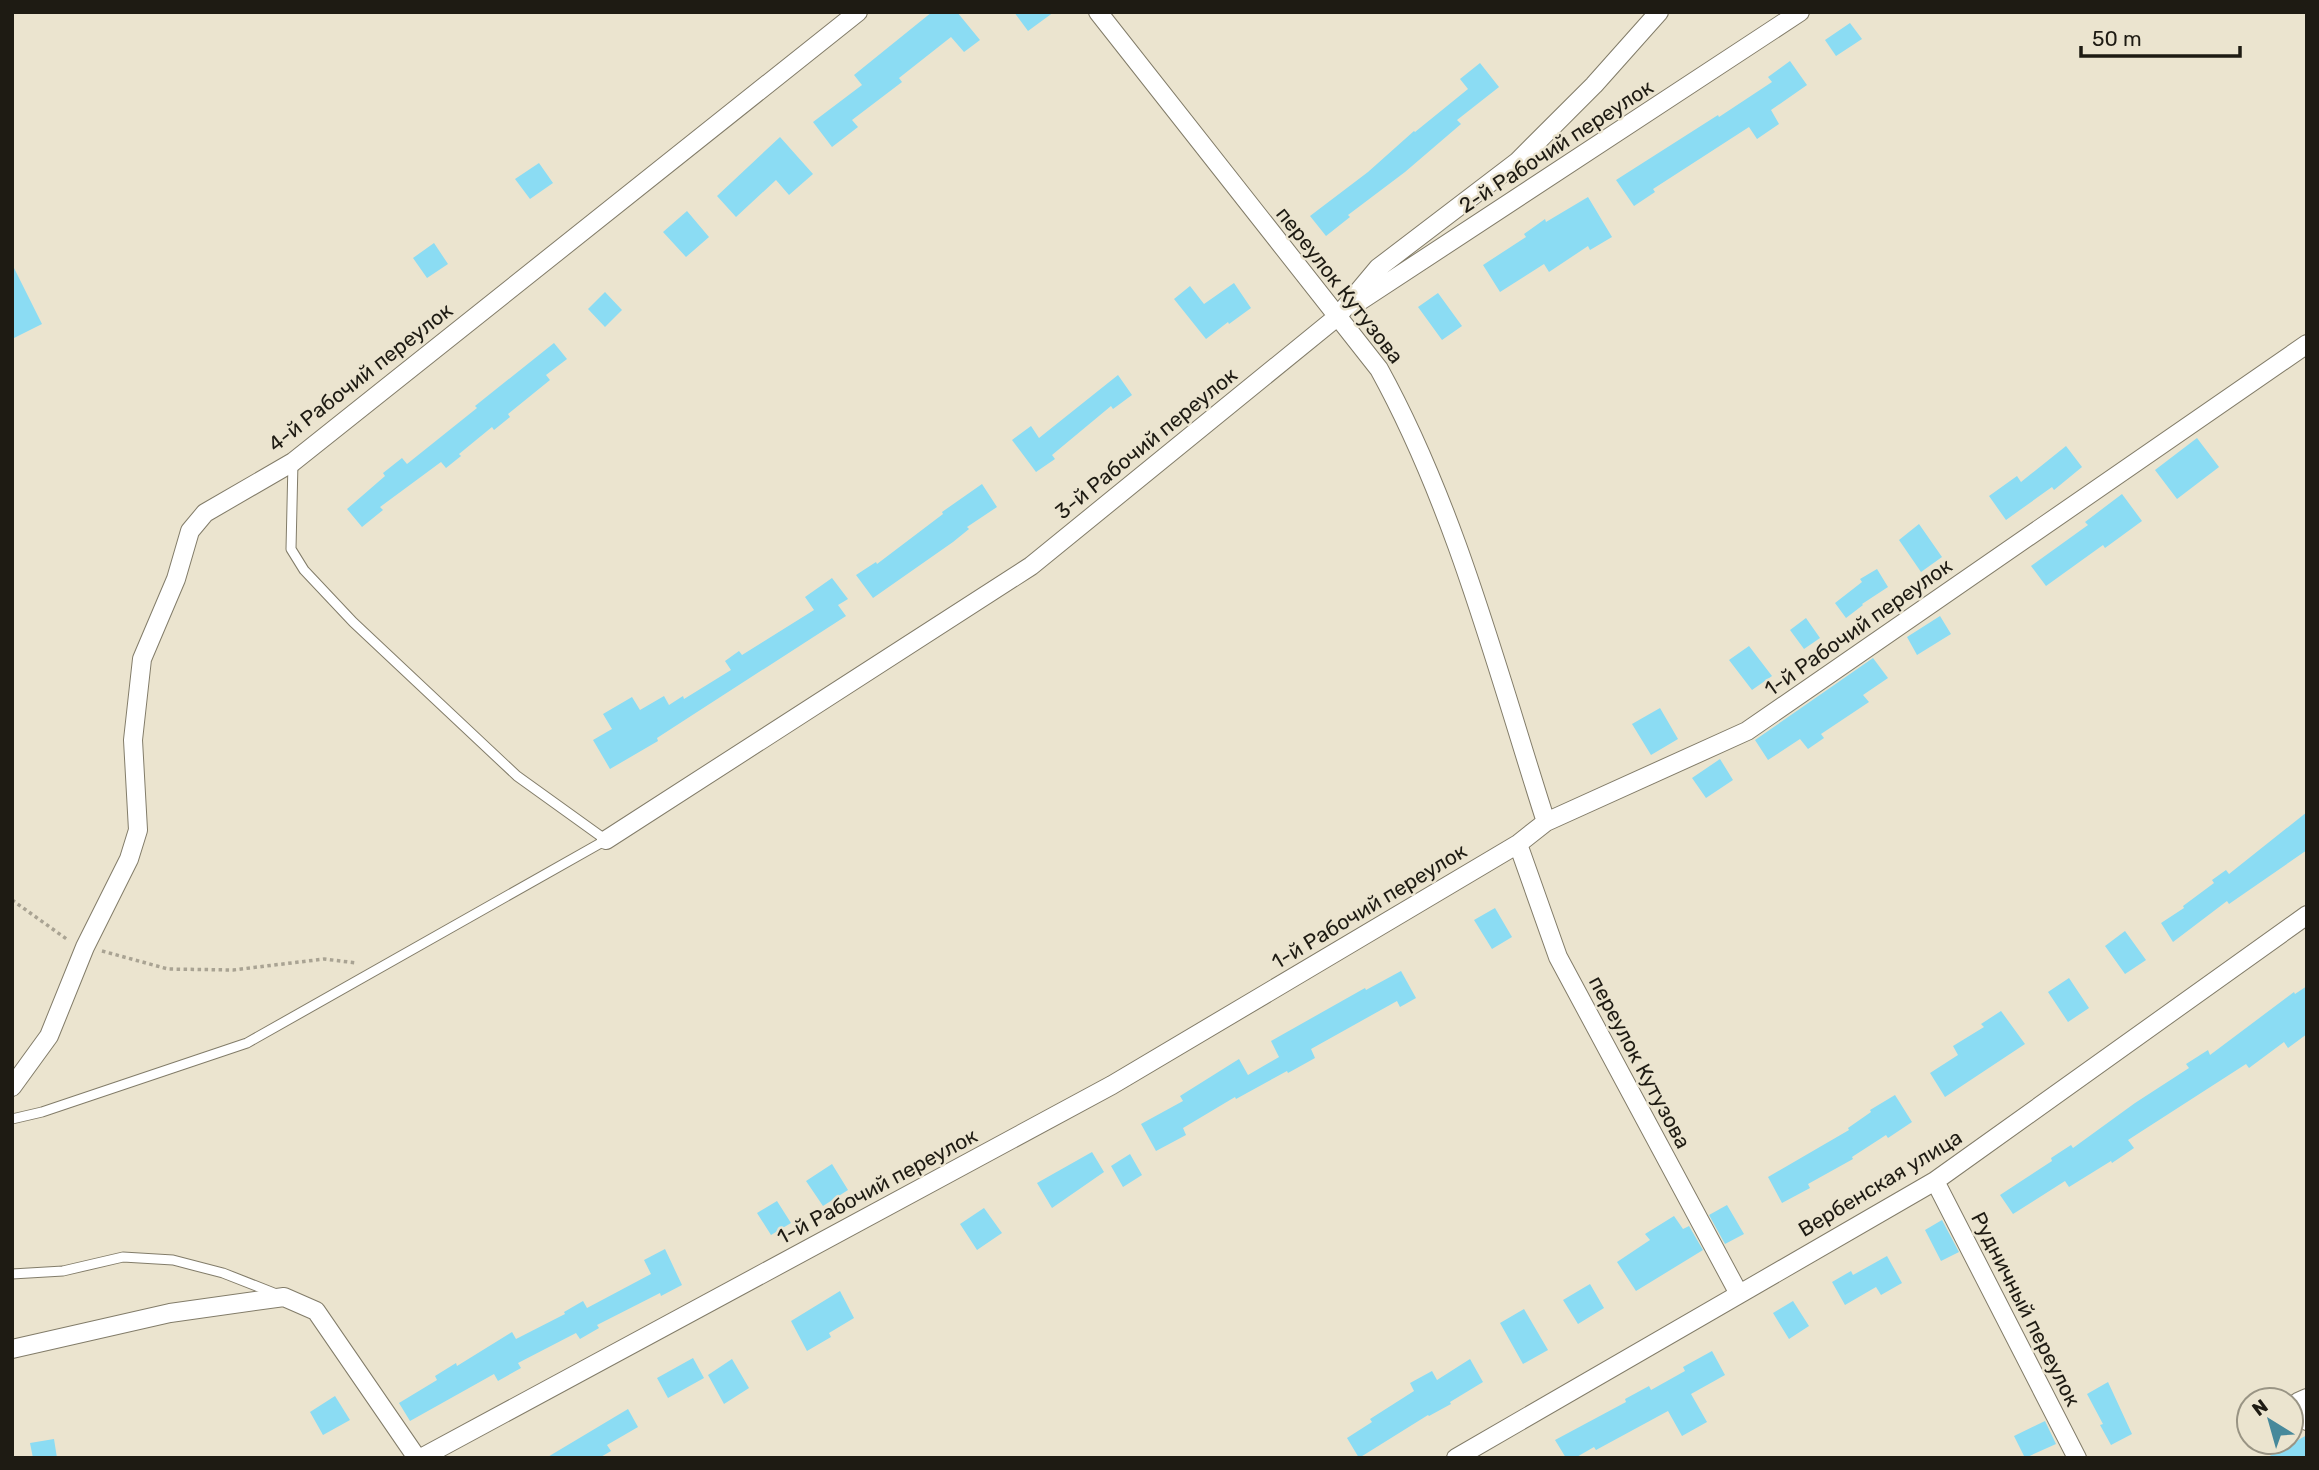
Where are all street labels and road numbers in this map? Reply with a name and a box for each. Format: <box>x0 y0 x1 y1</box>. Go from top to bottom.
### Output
street label: 2-й Рабочий переулок <box>1454 74 1658 218</box>
street label: переулок Кутузова <box>1271 202 1409 368</box>
street label: 4-й Рабочий переулок <box>263 297 457 457</box>
street label: 3-й Рабочий переулок <box>1050 362 1242 524</box>
street label: 1-й Рабочий переулок <box>1759 553 1957 701</box>
street label: 1-й Рабочий переулок <box>1267 838 1471 974</box>
street label: переулок Кутузова <box>1584 971 1696 1153</box>
street label: 1-й Рабочий переулок <box>773 1123 981 1249</box>
street label: Вербенская улица <box>1794 1124 1966 1242</box>
street label: Рудничный переулок <box>1966 1208 2086 1410</box>

